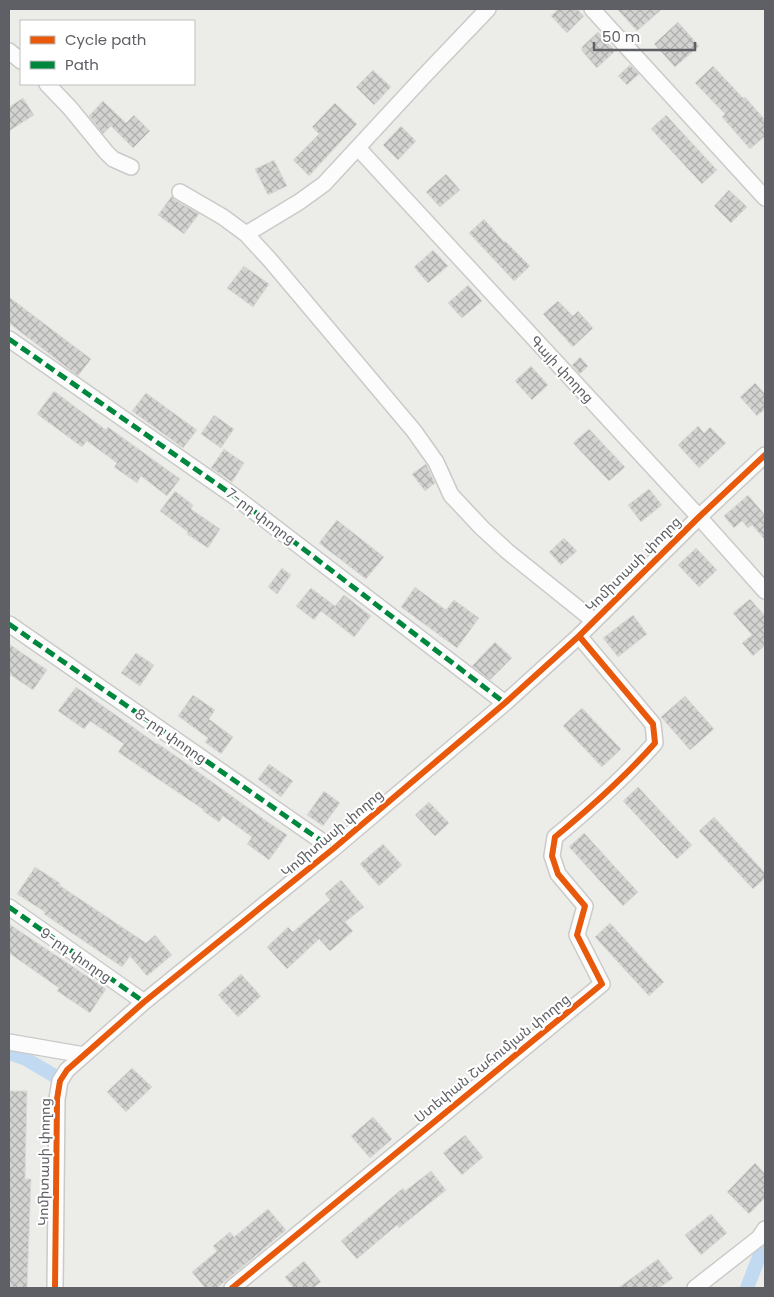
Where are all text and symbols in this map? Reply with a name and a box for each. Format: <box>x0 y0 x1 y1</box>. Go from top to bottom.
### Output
legend <box>20 20 195 85</box>
scale bar <box>594 20 695 52</box>
text: 50 m <box>602 26 640 47</box>
text: Cycle path <box>65 29 146 50</box>
text: Path <box>65 54 99 75</box>
street label: Գայի փողոց <box>526 331 598 407</box>
street label: 7-րդ փողոց <box>222 483 300 549</box>
street label: Կոմիտասի փողոց <box>581 512 685 616</box>
street label: 8-րդ փողոց <box>131 704 211 768</box>
street label: Կոմիտասի փողոց <box>277 784 387 882</box>
street label: 9-րդ փողոց <box>36 923 116 987</box>
street label: Ստեփան Շահումյան փողոց <box>410 989 574 1127</box>
street label: Կոմիտասի փողոց <box>33 1098 55 1226</box>

